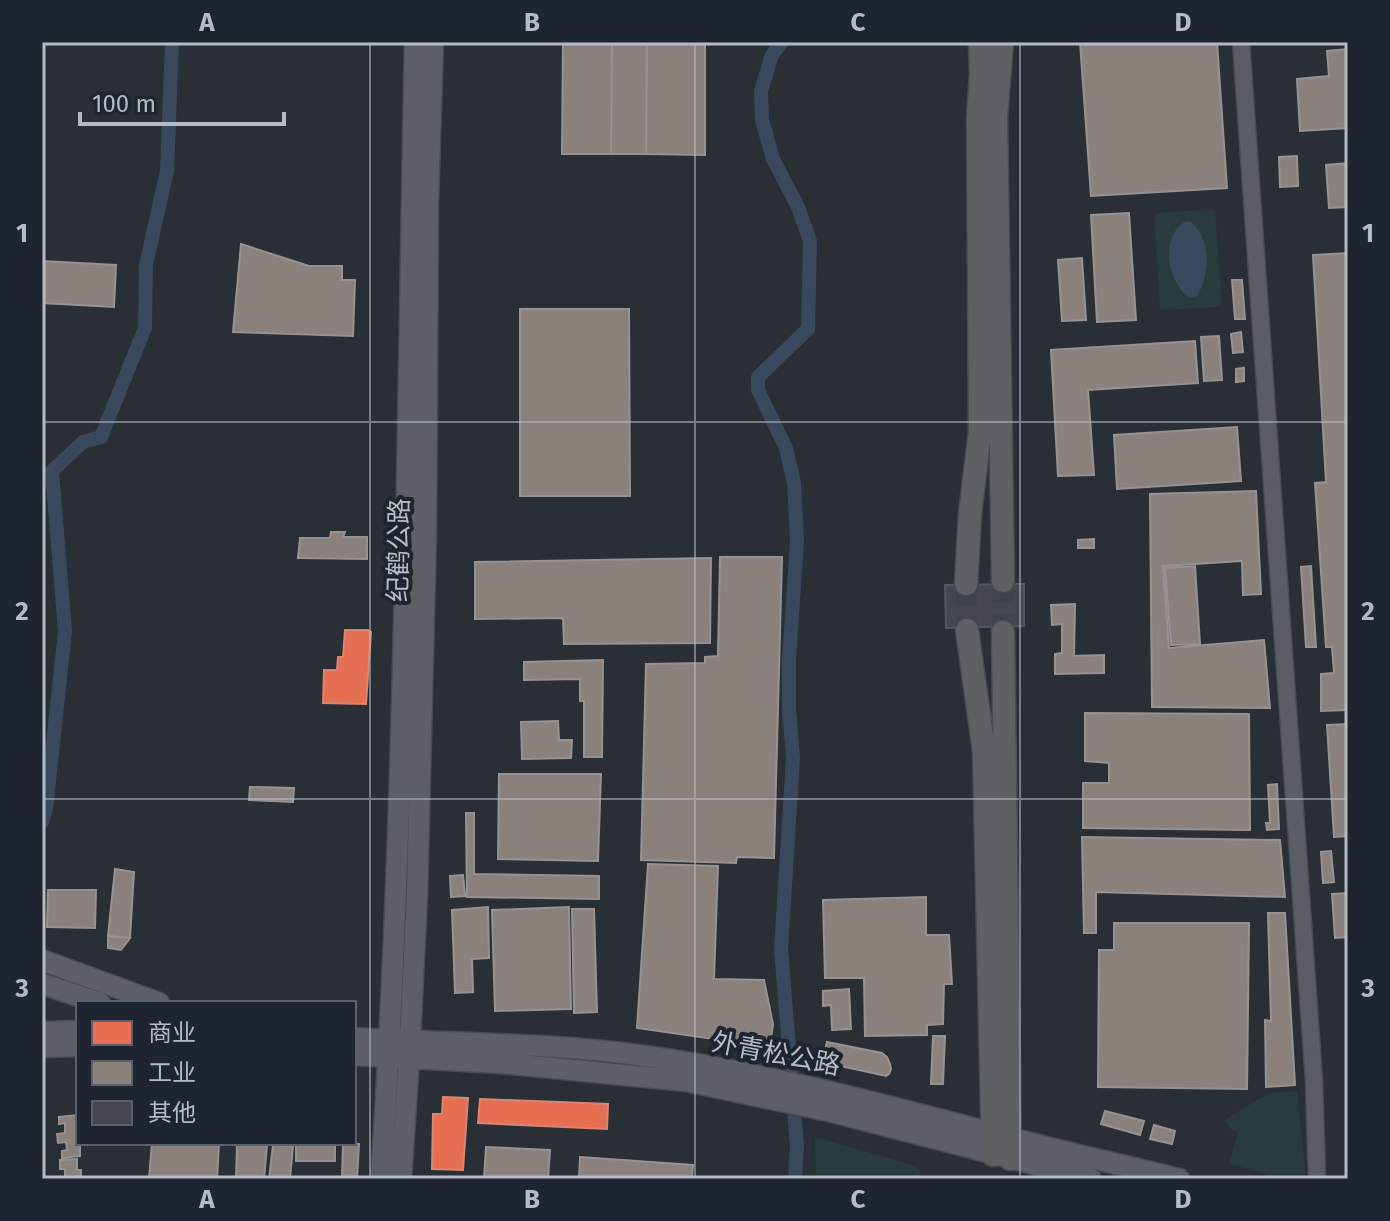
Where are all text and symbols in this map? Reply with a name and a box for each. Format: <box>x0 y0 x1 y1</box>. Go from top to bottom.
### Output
text: A <box>198 7 215 38</box>
text: B <box>524 7 540 38</box>
text: C <box>851 7 866 38</box>
text: D <box>1175 7 1192 38</box>
scale bar <box>80 76 284 126</box>
text: 100 m <box>92 90 156 118</box>
text: 1 <box>16 218 28 249</box>
text: 1 <box>1362 218 1374 249</box>
street label: 纪鹤公路 <box>383 498 415 602</box>
text: 2 <box>15 596 29 627</box>
text: 2 <box>1361 596 1375 627</box>
text: 3 <box>14 973 29 1004</box>
text: 3 <box>1360 973 1375 1004</box>
legend <box>76 1001 356 1145</box>
text: 商业 <box>148 1019 196 1047</box>
street label: 外青松公路 <box>709 1026 843 1082</box>
text: 工业 <box>148 1059 196 1087</box>
text: 其他 <box>148 1099 196 1127</box>
text: A <box>198 1184 215 1215</box>
text: B <box>524 1184 540 1215</box>
text: C <box>851 1184 866 1215</box>
text: D <box>1175 1184 1192 1215</box>

